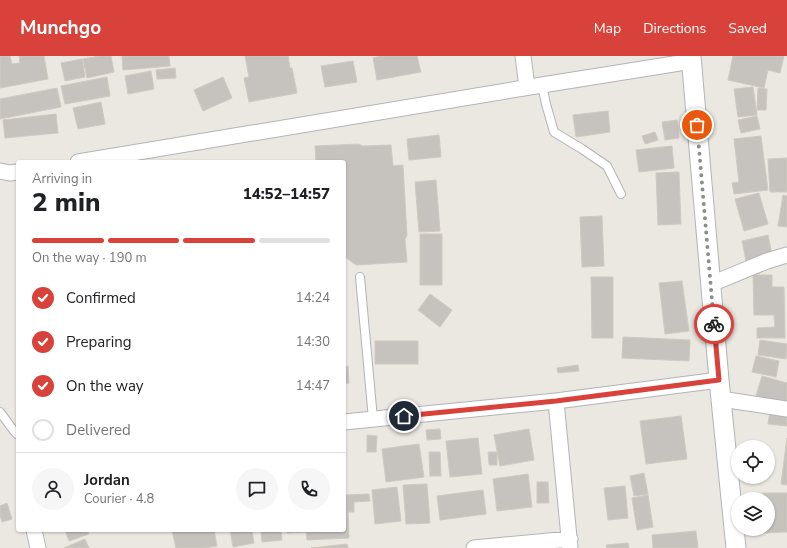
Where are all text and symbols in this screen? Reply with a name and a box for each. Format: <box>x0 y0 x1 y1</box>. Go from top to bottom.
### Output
text: Munchgo <box>20 15 101 41</box>
text: Map <box>594 19 621 38</box>
text: Directions <box>643 19 706 38</box>
text: Saved <box>728 19 767 38</box>
pin <box>680 108 714 142</box>
icon: bag <box>686 114 708 136</box>
text: Arriving in <box>32 170 92 188</box>
text: 14:52–14:57 <box>243 184 330 204</box>
text: 2 min <box>32 185 100 220</box>
text: On the way · 190 m <box>32 249 147 267</box>
icon: check <box>32 287 54 309</box>
text: Confirmed <box>66 288 136 308</box>
text: 14:24 <box>296 289 330 307</box>
courier <box>694 304 734 344</box>
icon: bike <box>703 313 725 335</box>
icon: check <box>32 331 54 353</box>
text: Preparing <box>66 332 131 352</box>
text: 14:30 <box>296 333 330 351</box>
icon: check <box>32 375 54 397</box>
text: On the way <box>66 376 144 396</box>
text: 14:47 <box>296 377 330 395</box>
pin <box>387 399 421 433</box>
icon: home <box>393 405 415 427</box>
text: Delivered <box>66 420 131 440</box>
map controls <box>731 440 775 536</box>
button: locate <box>731 440 775 484</box>
button: person <box>32 468 74 510</box>
button: chat <box>236 468 278 510</box>
button: phone <box>288 468 330 510</box>
text: Jordan <box>84 470 130 490</box>
text: Courier · 4.8 <box>84 490 154 508</box>
button: layers <box>731 492 775 536</box>

